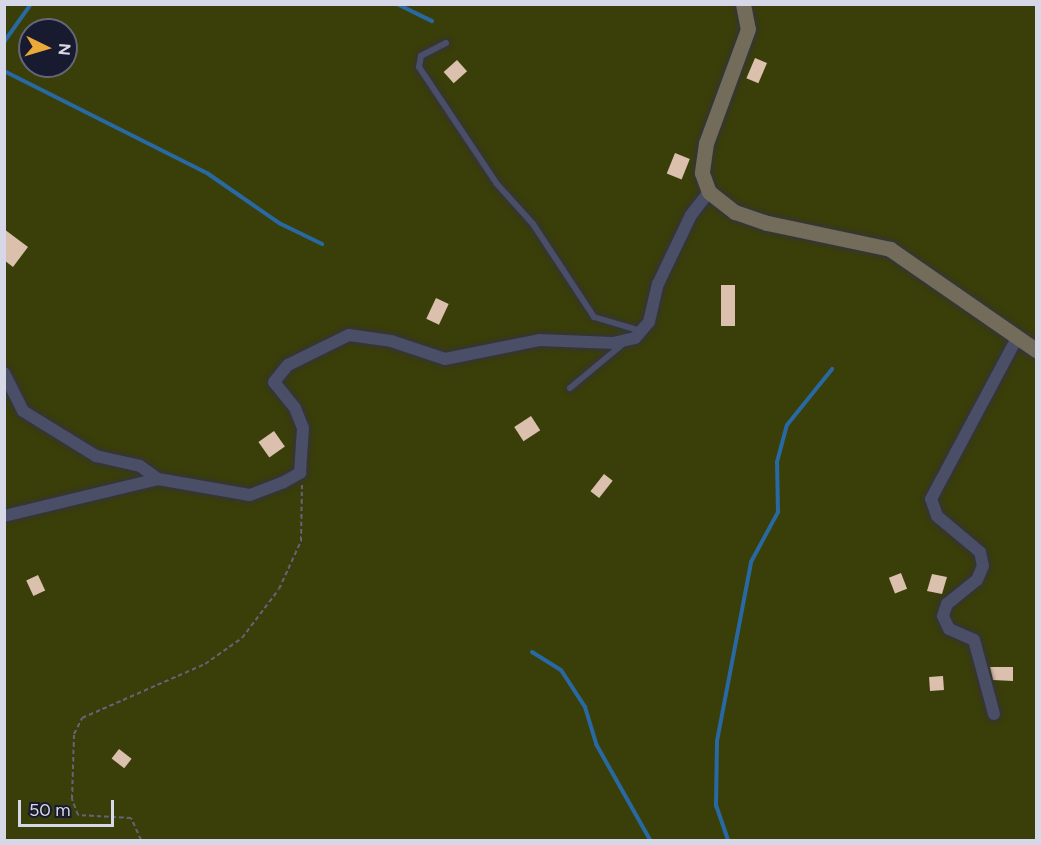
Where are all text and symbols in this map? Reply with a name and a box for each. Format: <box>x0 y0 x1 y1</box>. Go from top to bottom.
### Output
north arrow <box>18 18 78 78</box>
text: N <box>54 42 74 56</box>
scale bar <box>21 788 117 826</box>
text: 50 m <box>29 799 71 821</box>

